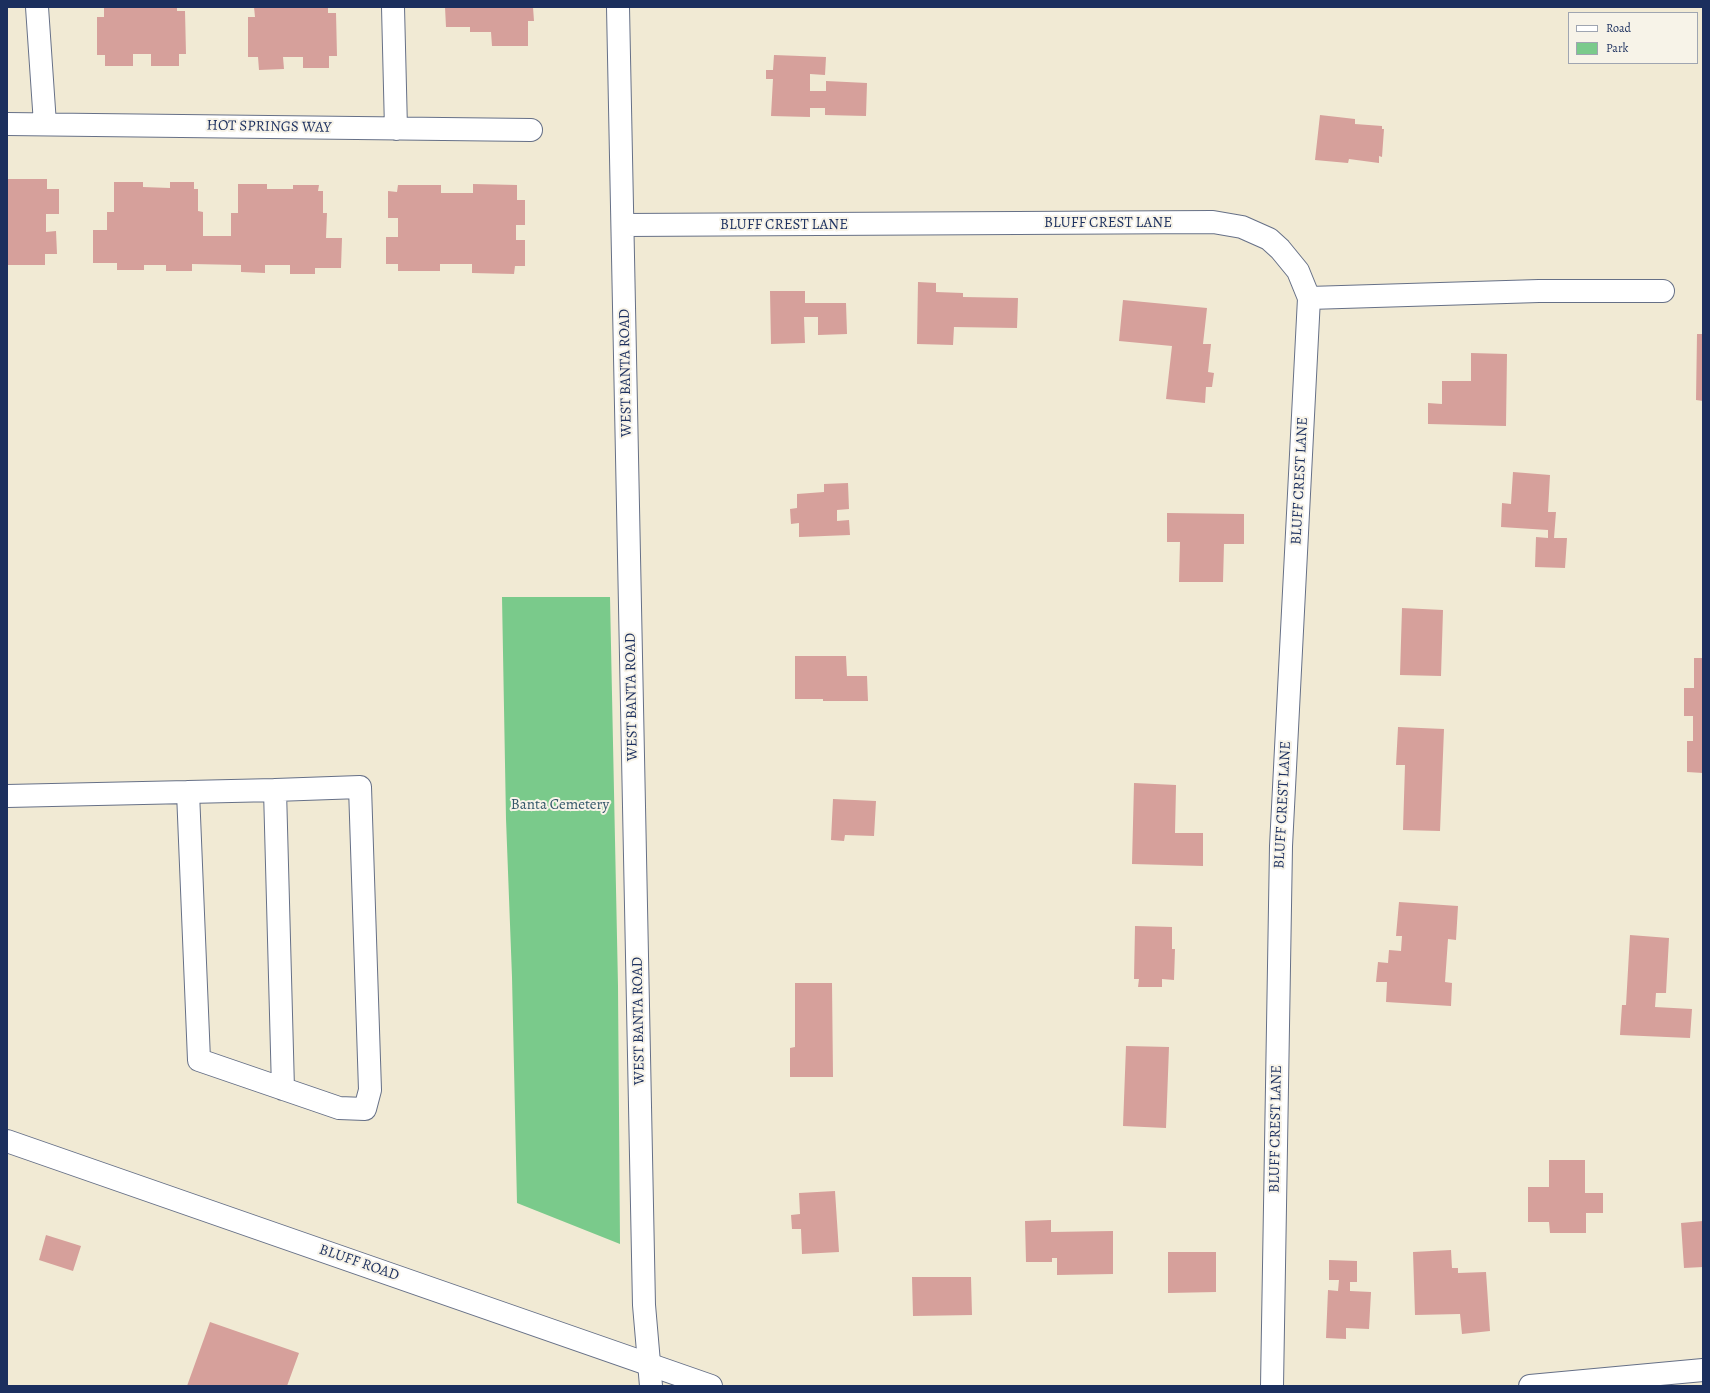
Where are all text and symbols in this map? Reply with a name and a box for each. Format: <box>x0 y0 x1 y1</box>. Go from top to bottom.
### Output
legend <box>1568 12 1698 64</box>
text: Road <box>1606 20 1631 36</box>
text: Park <box>1606 40 1629 56</box>
street label: HOT SPRINGS WAY <box>206 117 332 137</box>
street label: BLUFF CREST LANE <box>1044 214 1172 232</box>
street label: BLUFF CREST LANE <box>720 216 848 234</box>
street label: WEST BANTA ROAD <box>616 309 636 437</box>
street label: BLUFF CREST LANE <box>1288 417 1312 545</box>
street label: WEST BANTA ROAD <box>622 633 642 761</box>
street label: BLUFF CREST LANE <box>1271 741 1295 869</box>
park label: Banta Cemetery <box>511 796 609 814</box>
street label: WEST BANTA ROAD <box>629 957 649 1085</box>
street label: BLUFF CREST LANE <box>1266 1065 1286 1193</box>
street label: BLUFF ROAD <box>317 1241 401 1285</box>

